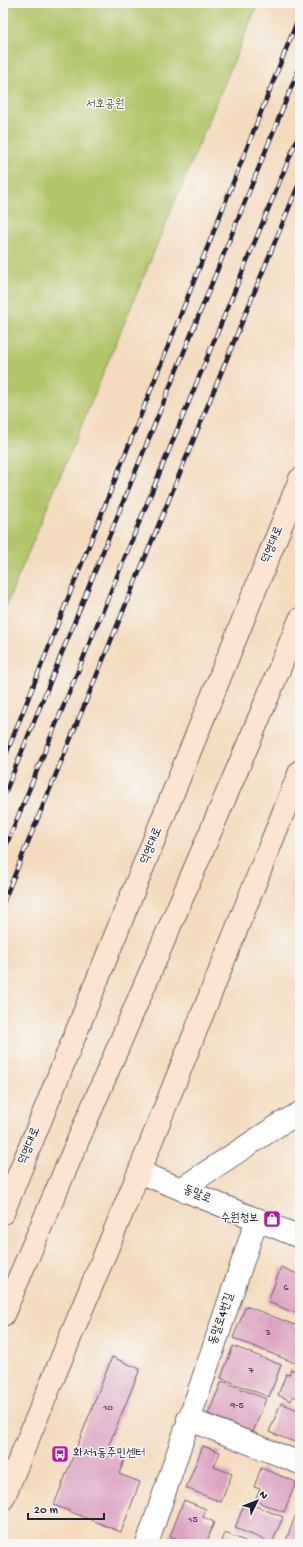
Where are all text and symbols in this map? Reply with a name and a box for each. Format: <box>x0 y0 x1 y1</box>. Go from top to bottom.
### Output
park label: 서호공원 <box>86 98 124 112</box>
street label: 덕영대로 <box>259 524 287 566</box>
street label: 덕영대로 <box>138 825 166 867</box>
street label: 덕영대로 <box>16 1125 44 1167</box>
street label: 동말로 <box>181 1182 213 1207</box>
shop icon: 수원청보 <box>262 1209 282 1229</box>
place label: 수원청보 <box>220 1211 259 1226</box>
house number: 6 <box>283 1282 289 1294</box>
street label: 동말로4번길 <box>206 1291 238 1347</box>
house number: 3 <box>264 1327 271 1339</box>
house number: 7 <box>247 1365 254 1377</box>
house number: 9-5 <box>229 1400 244 1412</box>
house number: 10 <box>102 1402 113 1414</box>
bus stop icon: 화서1동주민센터 <box>50 1444 70 1464</box>
place label: 화서1동주민센터 <box>73 1447 145 1461</box>
north arrow <box>237 1481 277 1521</box>
text: N <box>256 1489 270 1502</box>
scale bar <box>28 1495 104 1521</box>
text: 20 m <box>34 1504 59 1518</box>
house number: 15 <box>187 1514 198 1526</box>

